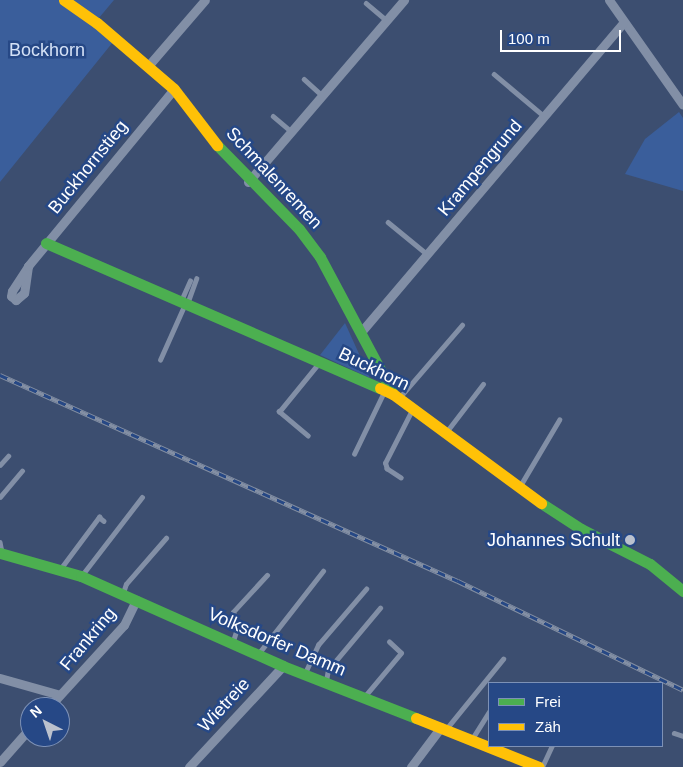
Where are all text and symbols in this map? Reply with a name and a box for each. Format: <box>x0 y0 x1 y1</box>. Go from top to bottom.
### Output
scale bar <box>503 20 624 52</box>
text: 100 m <box>508 30 550 47</box>
park label: Bockhorn <box>9 39 85 61</box>
street label: Krampengrund <box>433 115 527 221</box>
street label: Buckhornstieg <box>44 116 132 218</box>
street label: Schmalenremen <box>221 123 327 233</box>
street label: Buckhorn <box>335 343 413 395</box>
place label: Johannes Schult <box>487 529 620 551</box>
marker: Johannes Schult <box>624 534 636 546</box>
street label: Frankring <box>55 603 121 675</box>
street label: Volksdorfer Damm <box>205 603 349 681</box>
street label: Wietreie <box>194 673 254 737</box>
legend <box>488 682 663 747</box>
text: Frei <box>535 693 561 710</box>
north arrow <box>20 697 70 747</box>
text: N <box>27 702 45 721</box>
text: Zäh <box>535 718 561 735</box>

